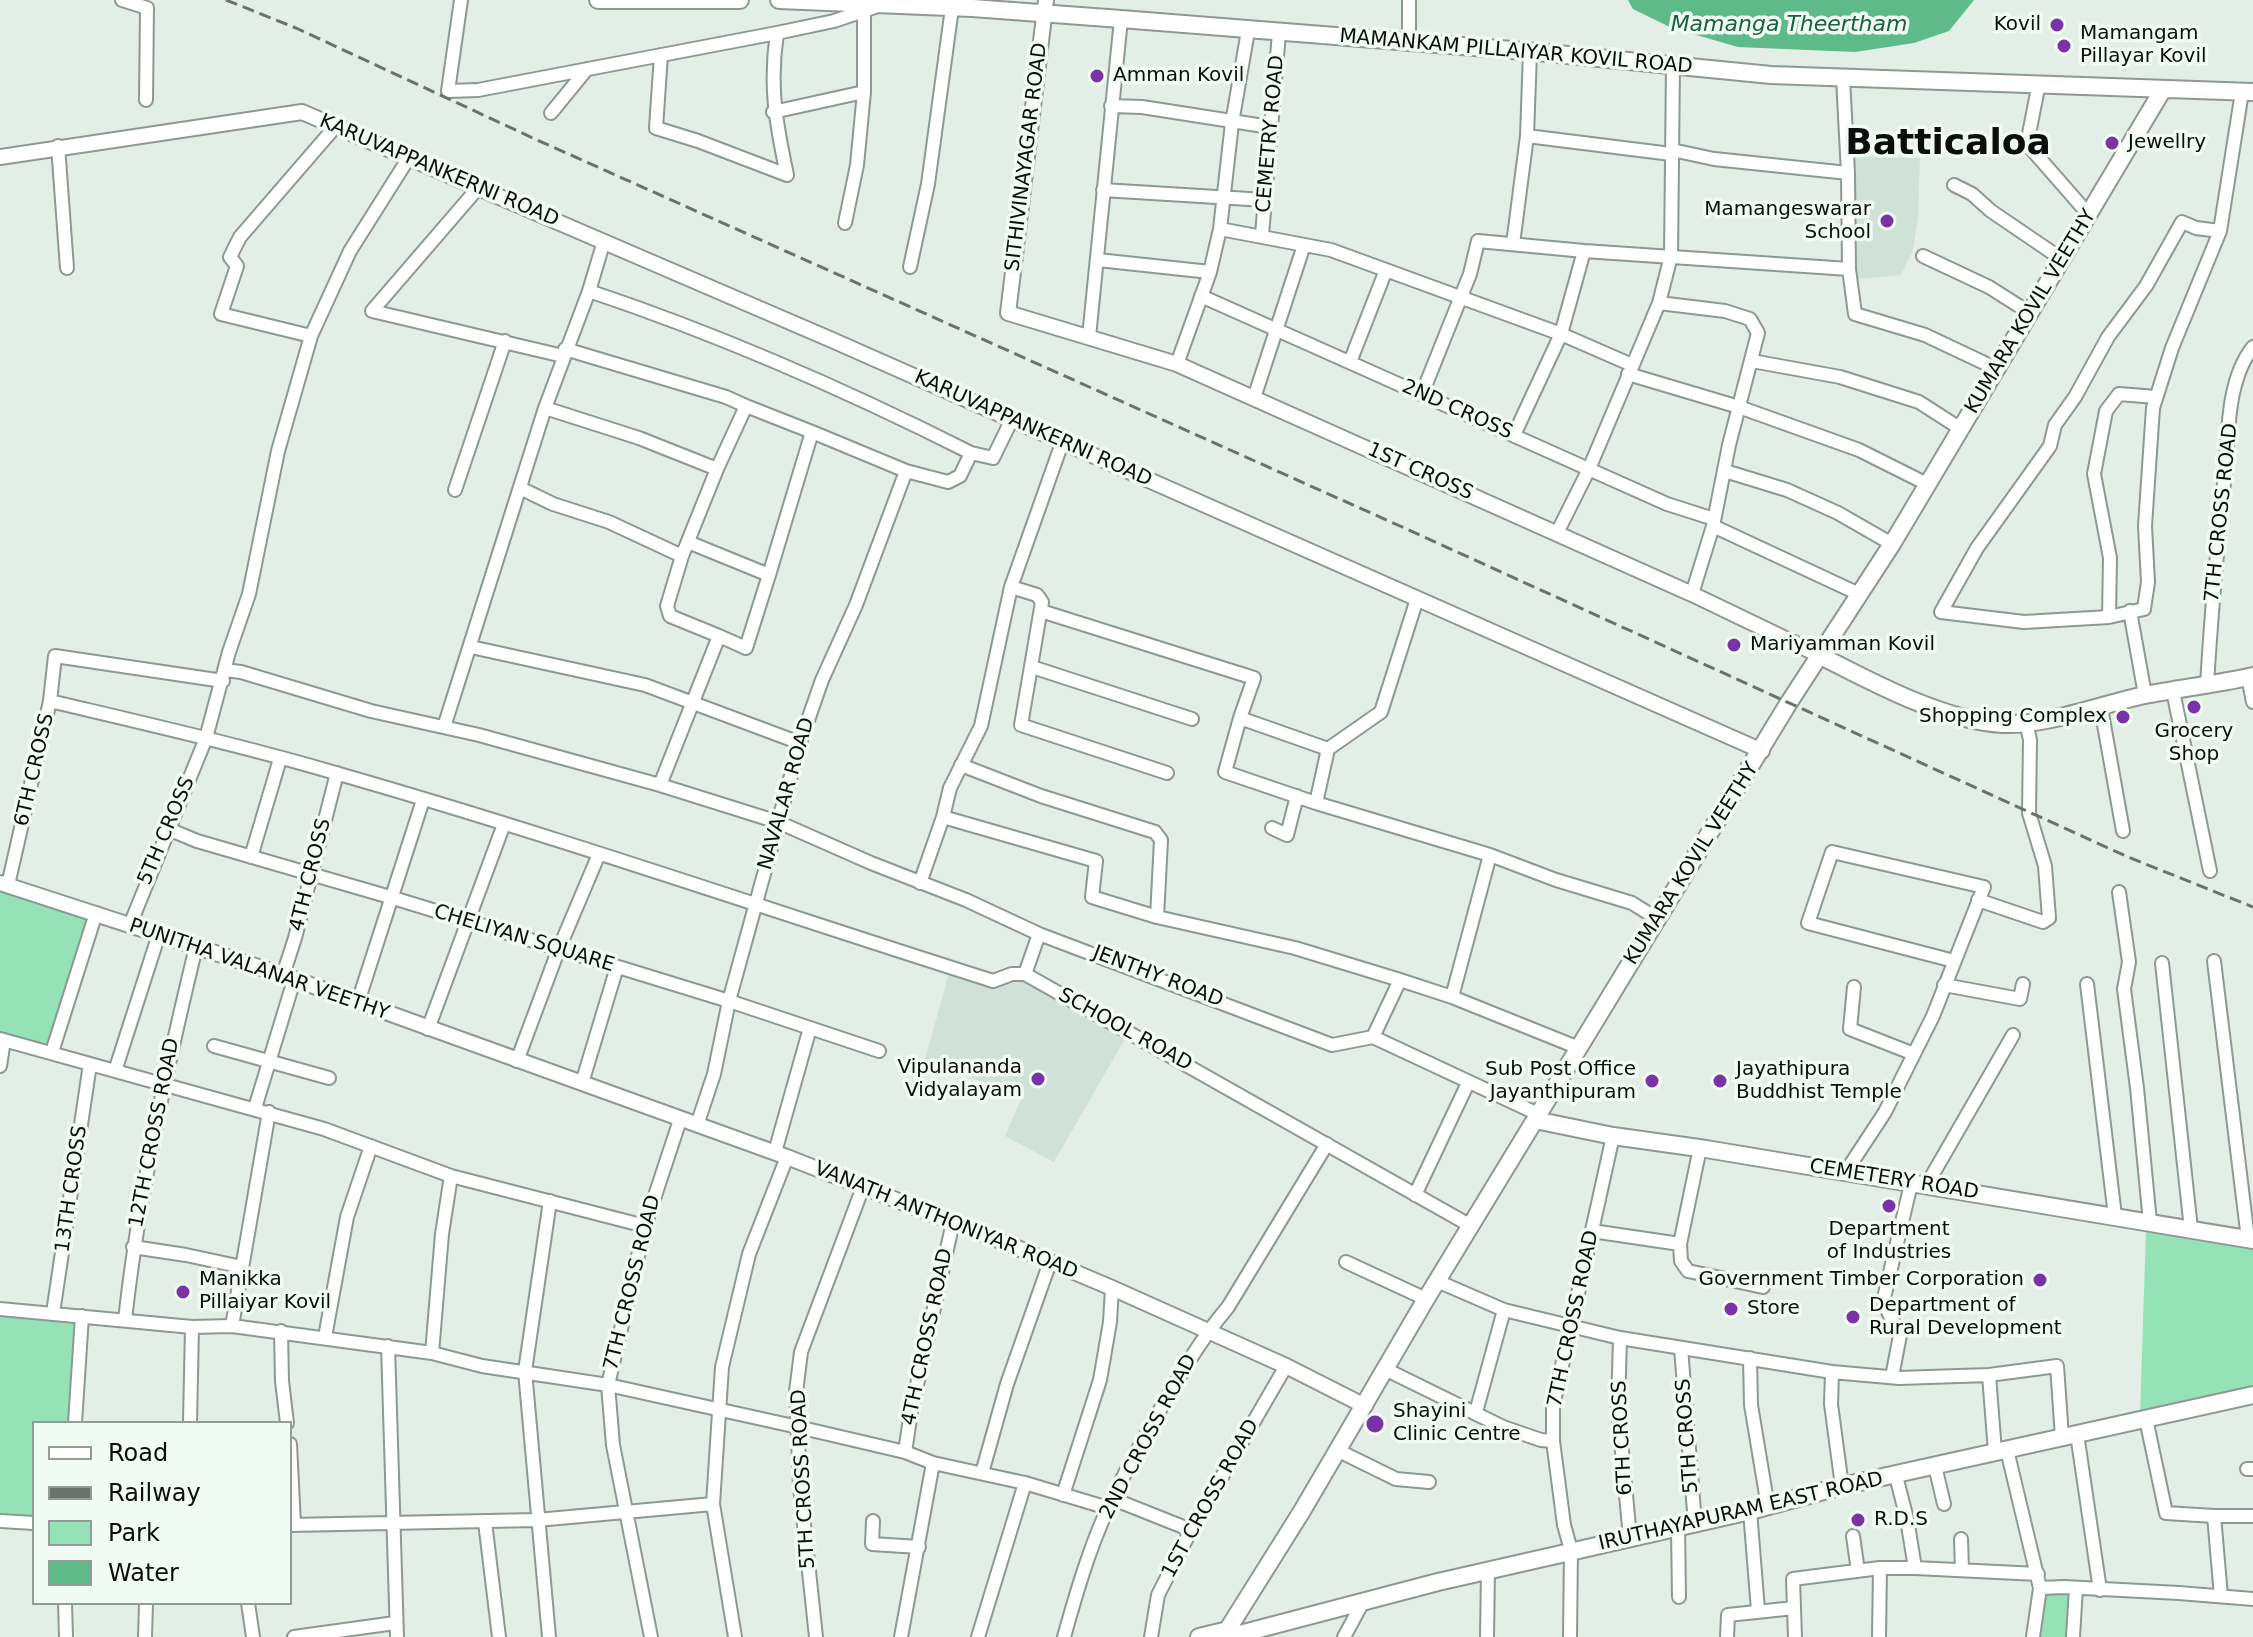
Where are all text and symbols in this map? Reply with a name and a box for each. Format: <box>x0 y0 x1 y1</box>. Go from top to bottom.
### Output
water label: Mamanga Theertham <box>1671 12 1907 38</box>
place label: Kovil <box>1994 13 2041 37</box>
marker: Kovil <box>2048 16 2066 34</box>
place label: Mamangam Pillayar Kovil <box>2080 22 2207 69</box>
street label: MAMANKAM PILLAIYAR KOVIL ROAD <box>1338 25 1694 79</box>
marker: Mamangam Pillayar Kovil <box>2055 37 2073 55</box>
street label: SITHIVINAYAGAR ROAD <box>1001 41 1053 273</box>
street label: CEMETRY ROAD <box>1252 54 1290 214</box>
place label: Amman Kovil <box>1113 64 1244 88</box>
marker: Amman Kovil <box>1088 67 1106 85</box>
street label: KARUVAPPANKERNI ROAD <box>316 110 562 232</box>
district label: Batticaloa <box>1845 123 2051 167</box>
place label: Jewellry <box>2128 131 2206 155</box>
marker: Jewellry <box>2103 134 2121 152</box>
place label: Mamangeswarar School <box>1704 198 1871 245</box>
street label: KUMARA KOVIL VEETHY <box>1960 205 2102 419</box>
marker: Mamangeswarar School <box>1878 212 1896 230</box>
street label: KARUVAPPANKERNI ROAD <box>910 366 1156 492</box>
street label: 2ND CROSS <box>1398 375 1516 445</box>
street label: 7TH CROSS ROAD <box>2201 422 2243 604</box>
street label: 1ST CROSS <box>1364 438 1476 506</box>
place label: Mariyamman Kovil <box>1750 633 1935 657</box>
marker: Mariyamman Kovil <box>1725 636 1743 654</box>
marker: Grocery Shop <box>2185 698 2203 716</box>
place label: Shopping Complex <box>1919 705 2107 729</box>
marker: Shopping Complex <box>2114 708 2132 726</box>
street label: 6TH CROSS <box>10 711 60 829</box>
street label: NAVALAR ROAD <box>754 715 820 873</box>
place label: Grocery Shop <box>2155 720 2233 767</box>
street label: KUMARA KOVIL VEETHY <box>1620 758 1764 970</box>
street label: 5TH CROSS <box>133 773 201 889</box>
street label: 4TH CROSS <box>285 816 337 934</box>
street label: CHELIYAN SQUARE <box>431 900 617 978</box>
street label: PUNITHA VALANAR VEETHY <box>126 914 392 1026</box>
street label: JENTHY ROAD <box>1089 941 1227 1013</box>
street label: SCHOOL ROAD <box>1054 983 1196 1077</box>
street label: 12TH CROSS ROAD <box>125 1036 185 1230</box>
place label: Vipulananda Vidyalayam <box>897 1056 1022 1103</box>
place label: Sub Post Office Jayanthipuram <box>1485 1058 1636 1105</box>
place label: Jayathipura Buddhist Temple <box>1736 1058 1902 1105</box>
marker: Vipulananda Vidyalayam <box>1029 1070 1047 1088</box>
marker: Sub Post Office Jayanthipuram <box>1643 1072 1661 1090</box>
marker: Jayathipura Buddhist Temple <box>1711 1072 1729 1090</box>
street label: 13TH CROSS <box>51 1124 93 1254</box>
street label: CEMETERY ROAD <box>1808 1155 1980 1205</box>
street label: VANATH ANTHONIYAR ROAD <box>811 1157 1081 1285</box>
street label: 7TH CROSS ROAD <box>600 1193 666 1373</box>
marker: Department of Industries <box>1880 1197 1898 1215</box>
place label: Department of Industries <box>1827 1218 1951 1265</box>
street label: 7TH CROSS ROAD <box>1544 1228 1604 1410</box>
street label: 4TH CROSS ROAD <box>898 1246 958 1428</box>
place label: Manikka Pillaiyar Kovil <box>199 1268 331 1315</box>
place label: Government Timber Corporation <box>1699 1268 2024 1292</box>
marker: Government Timber Corporation <box>2031 1271 2049 1289</box>
marker: Manikka Pillaiyar Kovil <box>174 1283 192 1301</box>
place label: Department of Rural Development <box>1869 1294 2062 1341</box>
place label: Store <box>1747 1297 1800 1321</box>
marker: Store <box>1722 1300 1740 1318</box>
marker: Department of Rural Development <box>1844 1308 1862 1326</box>
street label: 2ND CROSS ROAD <box>1095 1351 1203 1523</box>
street label: 5TH CROSS <box>1672 1378 1704 1494</box>
street label: 6TH CROSS <box>1608 1380 1638 1496</box>
street label: 5TH CROSS ROAD <box>787 1388 821 1570</box>
place label: Shayini Clinic Centre <box>1393 1400 1521 1447</box>
marker: Shayini Clinic Centre <box>1364 1413 1386 1435</box>
street label: 1ST CROSS ROAD <box>1157 1415 1265 1583</box>
legend <box>32 1421 292 1605</box>
text: Road <box>108 1439 168 1467</box>
street label: IRUTHAYAPURAM EAST ROAD <box>1596 1468 1886 1556</box>
text: Railway <box>108 1479 201 1507</box>
place label: R.D.S <box>1874 1508 1928 1532</box>
marker: R.D.S <box>1849 1511 1867 1529</box>
text: Park <box>108 1519 160 1547</box>
text: Water <box>108 1559 179 1587</box>

